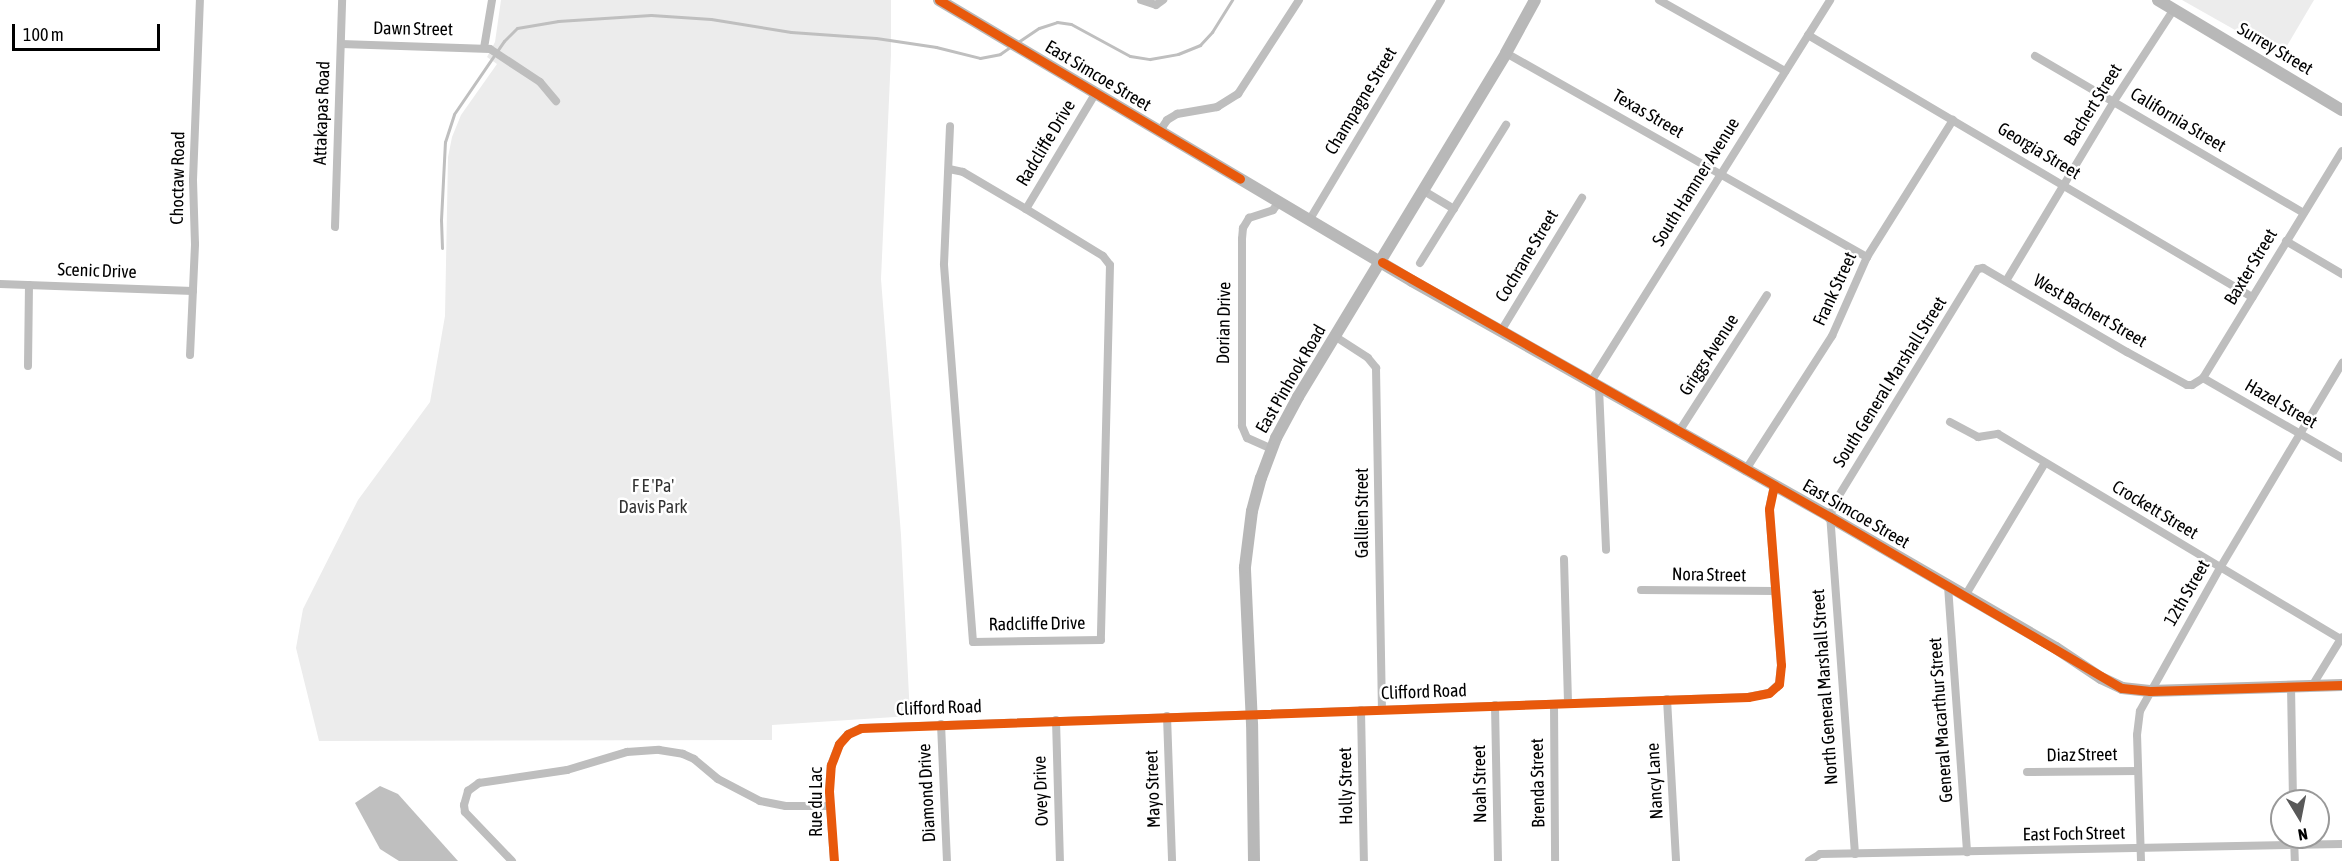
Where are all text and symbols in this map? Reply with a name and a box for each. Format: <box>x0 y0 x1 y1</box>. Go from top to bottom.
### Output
scale bar <box>15 12 164 50</box>
street label: Dawn Street <box>373 18 453 40</box>
street label: Surrey Street <box>2233 18 2317 80</box>
text: 100 m <box>23 24 64 45</box>
street label: East Simcoe Street <box>1041 36 1155 116</box>
street label: Champagne Street <box>1320 43 1402 159</box>
street label: Bachert Street <box>2059 60 2127 150</box>
street label: Attakapas Road <box>309 61 335 165</box>
street label: California Street <box>2126 83 2230 157</box>
street label: Texas Street <box>1608 85 1688 143</box>
street label: Radcliffe Drive <box>1012 96 1080 190</box>
street label: South Hamner Avenue <box>1648 114 1744 250</box>
street label: Georgia Street <box>1994 118 2084 184</box>
street label: Choctaw Road <box>166 131 190 225</box>
street label: Cochrane Street <box>1491 206 1563 306</box>
street label: Baxter Street <box>2220 225 2282 309</box>
street label: Frank Street <box>1809 249 1861 329</box>
street label: Scenic Drive <box>57 259 137 283</box>
street label: West Bachert Street <box>2029 270 2151 352</box>
street label: Dorian Drive <box>1212 282 1236 364</box>
street label: South General Marshall Street <box>1829 293 1951 471</box>
street label: Griggs Avenue <box>1675 310 1743 400</box>
street label: East Pinhook Road <box>1251 321 1331 437</box>
street label: Hazel Street <box>2241 375 2321 433</box>
street label: Gallien Street <box>1351 468 1373 558</box>
street label: East Simcoe Street <box>1799 475 1913 553</box>
park label: F E 'Pa' Davis Park <box>619 476 687 518</box>
street label: Crockett Street <box>2108 476 2202 544</box>
street label: 12th Street <box>2159 556 2215 630</box>
street label: Nora Street <box>1672 564 1746 586</box>
street label: North General Marshall Street <box>1807 588 1843 786</box>
street label: Radcliffe Drive <box>988 612 1086 636</box>
street label: General Macarthur Street <box>1924 637 1958 803</box>
street label: Clifford Road <box>1381 680 1467 704</box>
street label: Clifford Road <box>896 696 982 720</box>
street label: Brenda Street <box>1526 738 1550 828</box>
street label: Nancy Lane <box>1642 742 1668 820</box>
street label: Diamond Drive <box>914 743 940 843</box>
street label: Diaz Street <box>2046 744 2118 766</box>
street label: Noah Street <box>1469 745 1491 823</box>
street label: Holly Street <box>1335 747 1357 825</box>
street label: Mayo Street <box>1141 750 1165 828</box>
street label: Ovey Drive <box>1029 755 1053 827</box>
street label: Rue du Lac <box>805 767 827 837</box>
north arrow <box>2270 789 2330 849</box>
street label: East Foch Street <box>2022 822 2126 846</box>
text: N <box>2297 825 2309 844</box>

